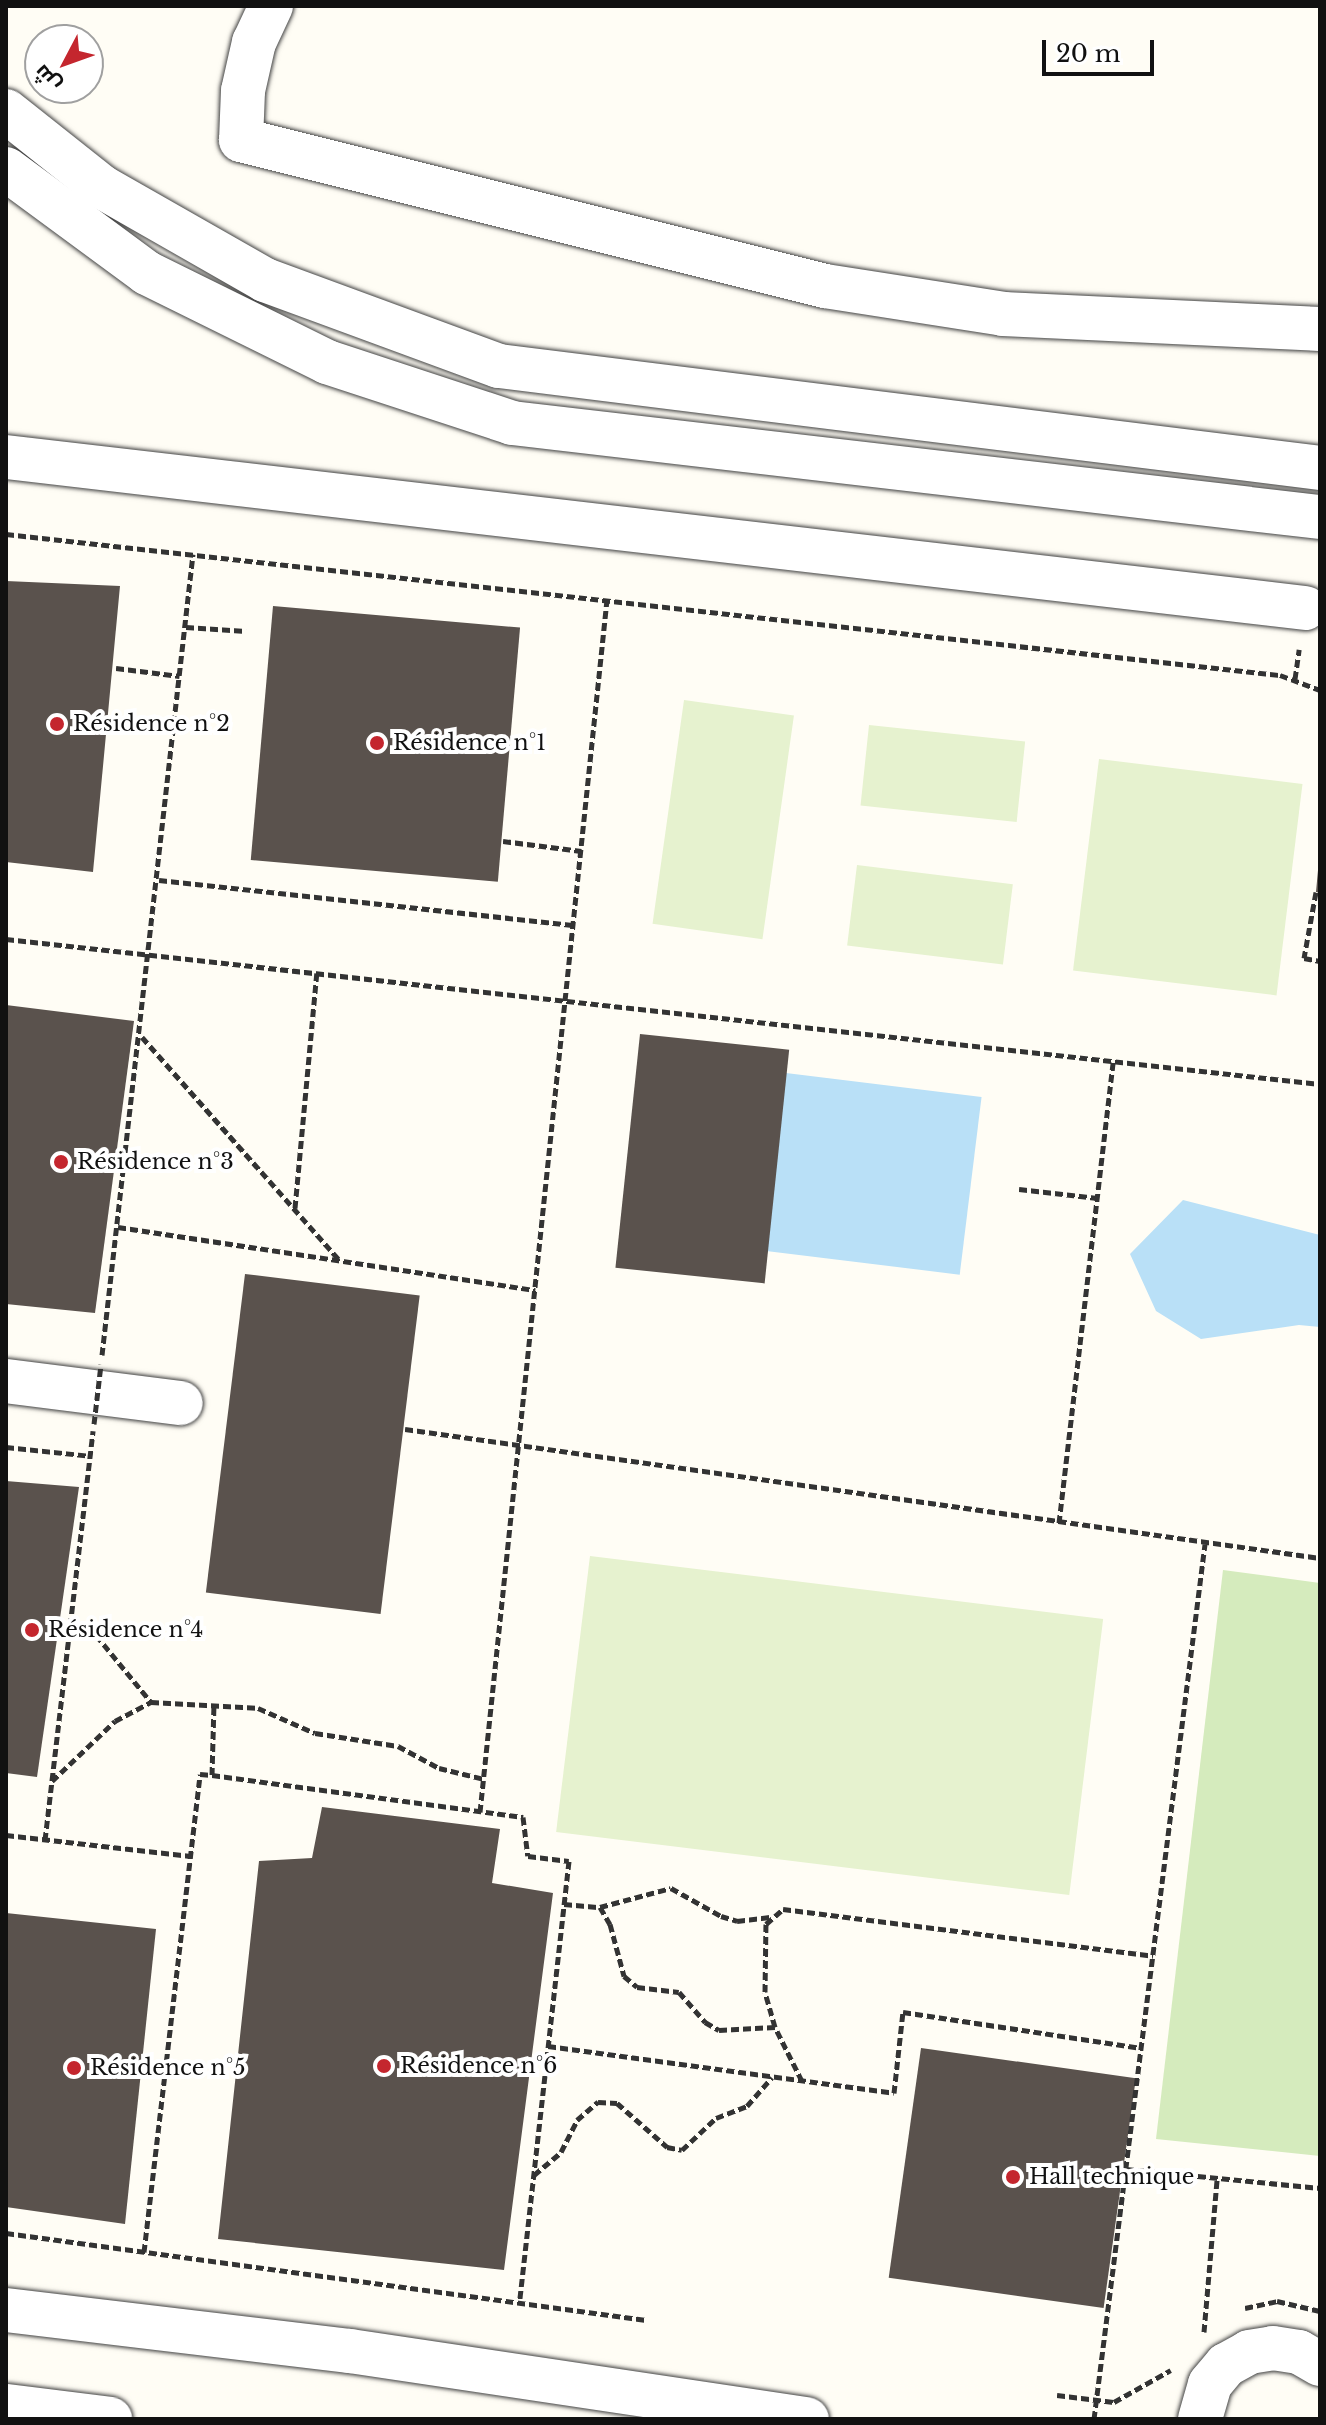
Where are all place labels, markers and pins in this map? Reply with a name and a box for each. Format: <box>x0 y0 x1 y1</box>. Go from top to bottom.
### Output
place label: Résidence n°2 <box>73 711 230 737</box>
marker: Résidence n°2 <box>48 715 66 733</box>
place label: Résidence n°1 <box>393 730 546 756</box>
marker: Résidence n°1 <box>368 734 386 752</box>
place label: Résidence n°3 <box>77 1149 234 1175</box>
marker: Résidence n°3 <box>52 1153 70 1171</box>
place label: Résidence n°4 <box>48 1617 203 1643</box>
marker: Résidence n°4 <box>23 1621 41 1639</box>
place label: Résidence n°6 <box>400 2053 558 2079</box>
place label: Résidence n°5 <box>90 2055 245 2081</box>
marker: Résidence n°6 <box>375 2057 393 2075</box>
marker: Résidence n°5 <box>65 2059 83 2077</box>
place label: Hall technique <box>1029 2164 1194 2190</box>
marker: Hall technique <box>1004 2168 1022 2186</box>

